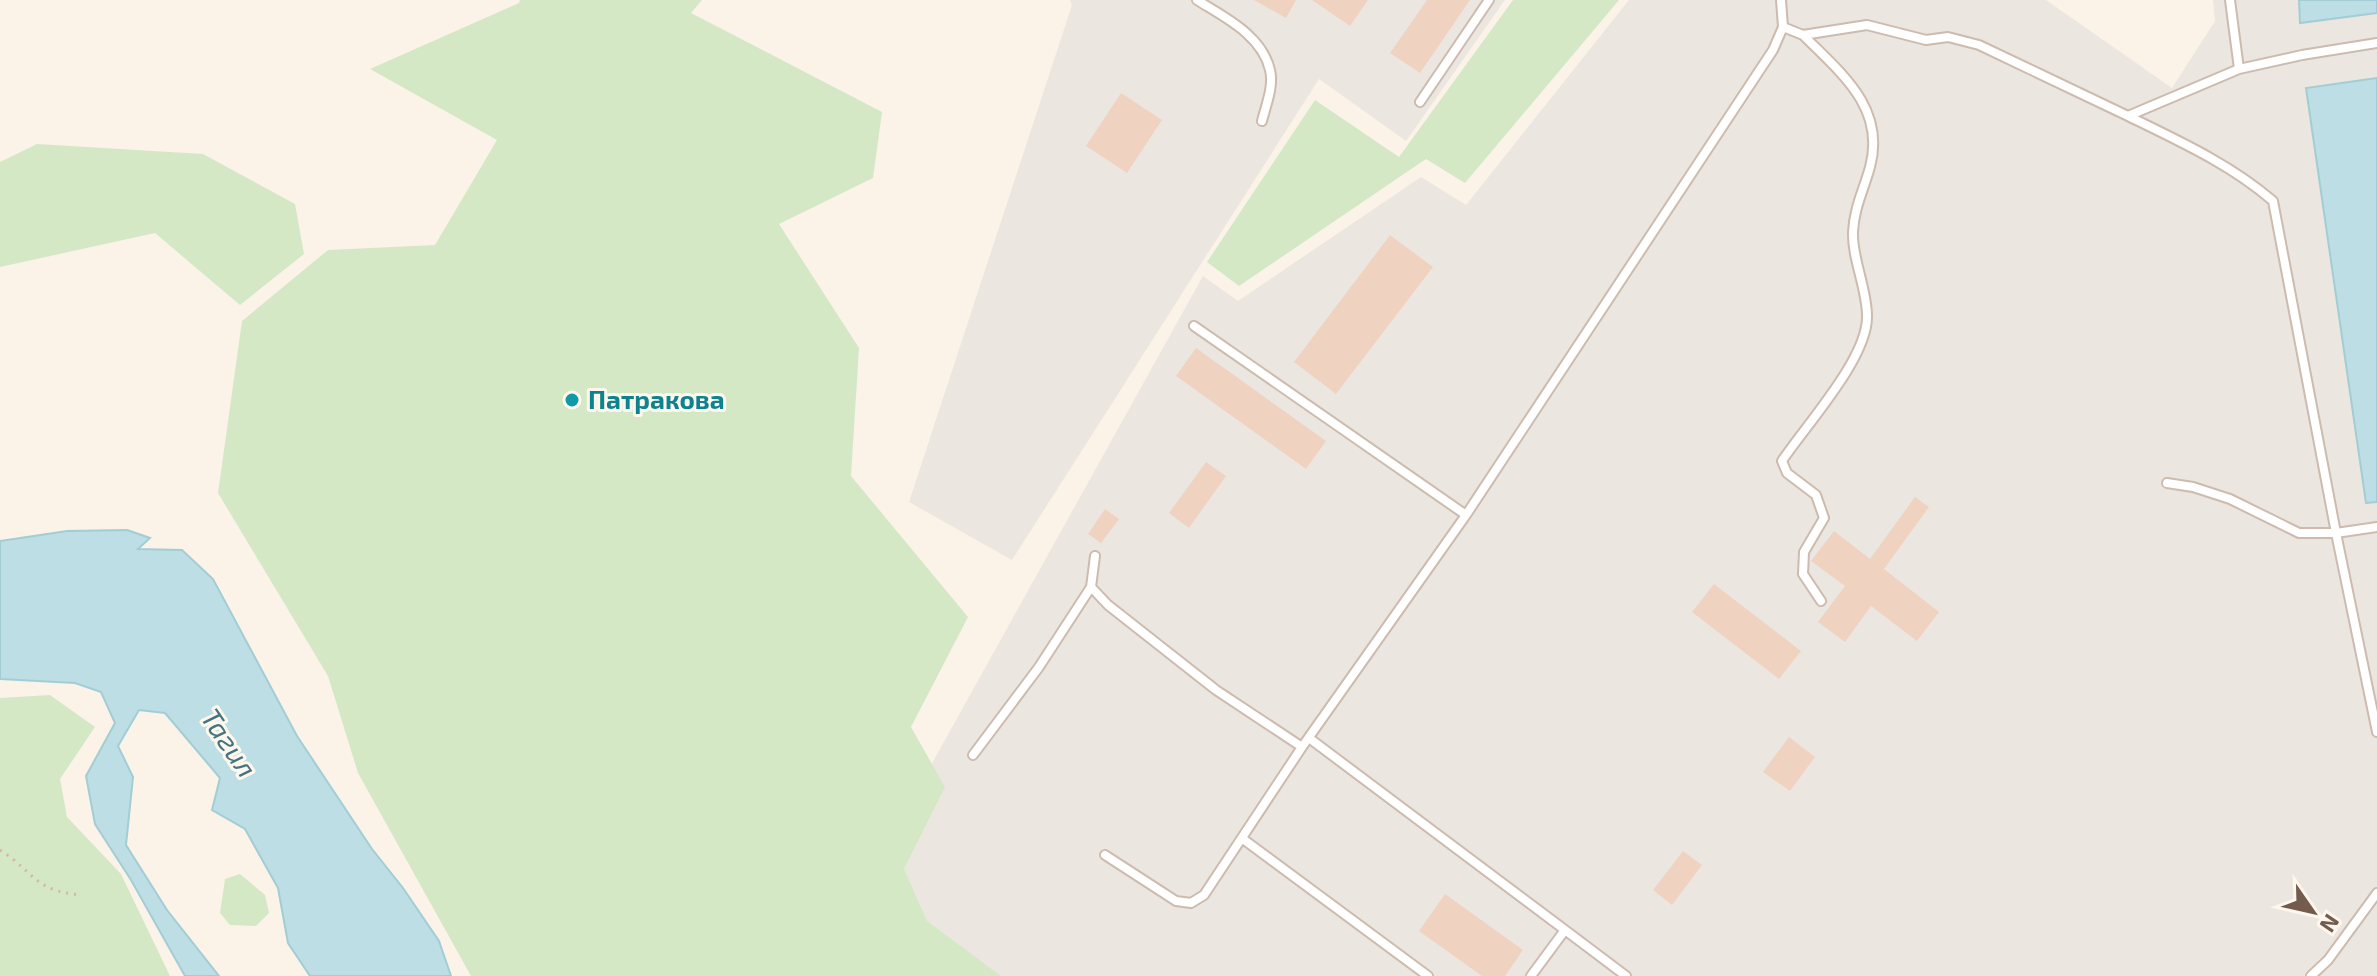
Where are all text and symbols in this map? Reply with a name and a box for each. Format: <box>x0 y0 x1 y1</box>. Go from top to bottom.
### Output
place label: Патракова <box>588 383 725 414</box>
marker: Патракова <box>563 391 581 409</box>
water label: Тагил <box>195 702 265 783</box>
north arrow <box>2273 872 2353 952</box>
text: N <box>2315 910 2346 938</box>

